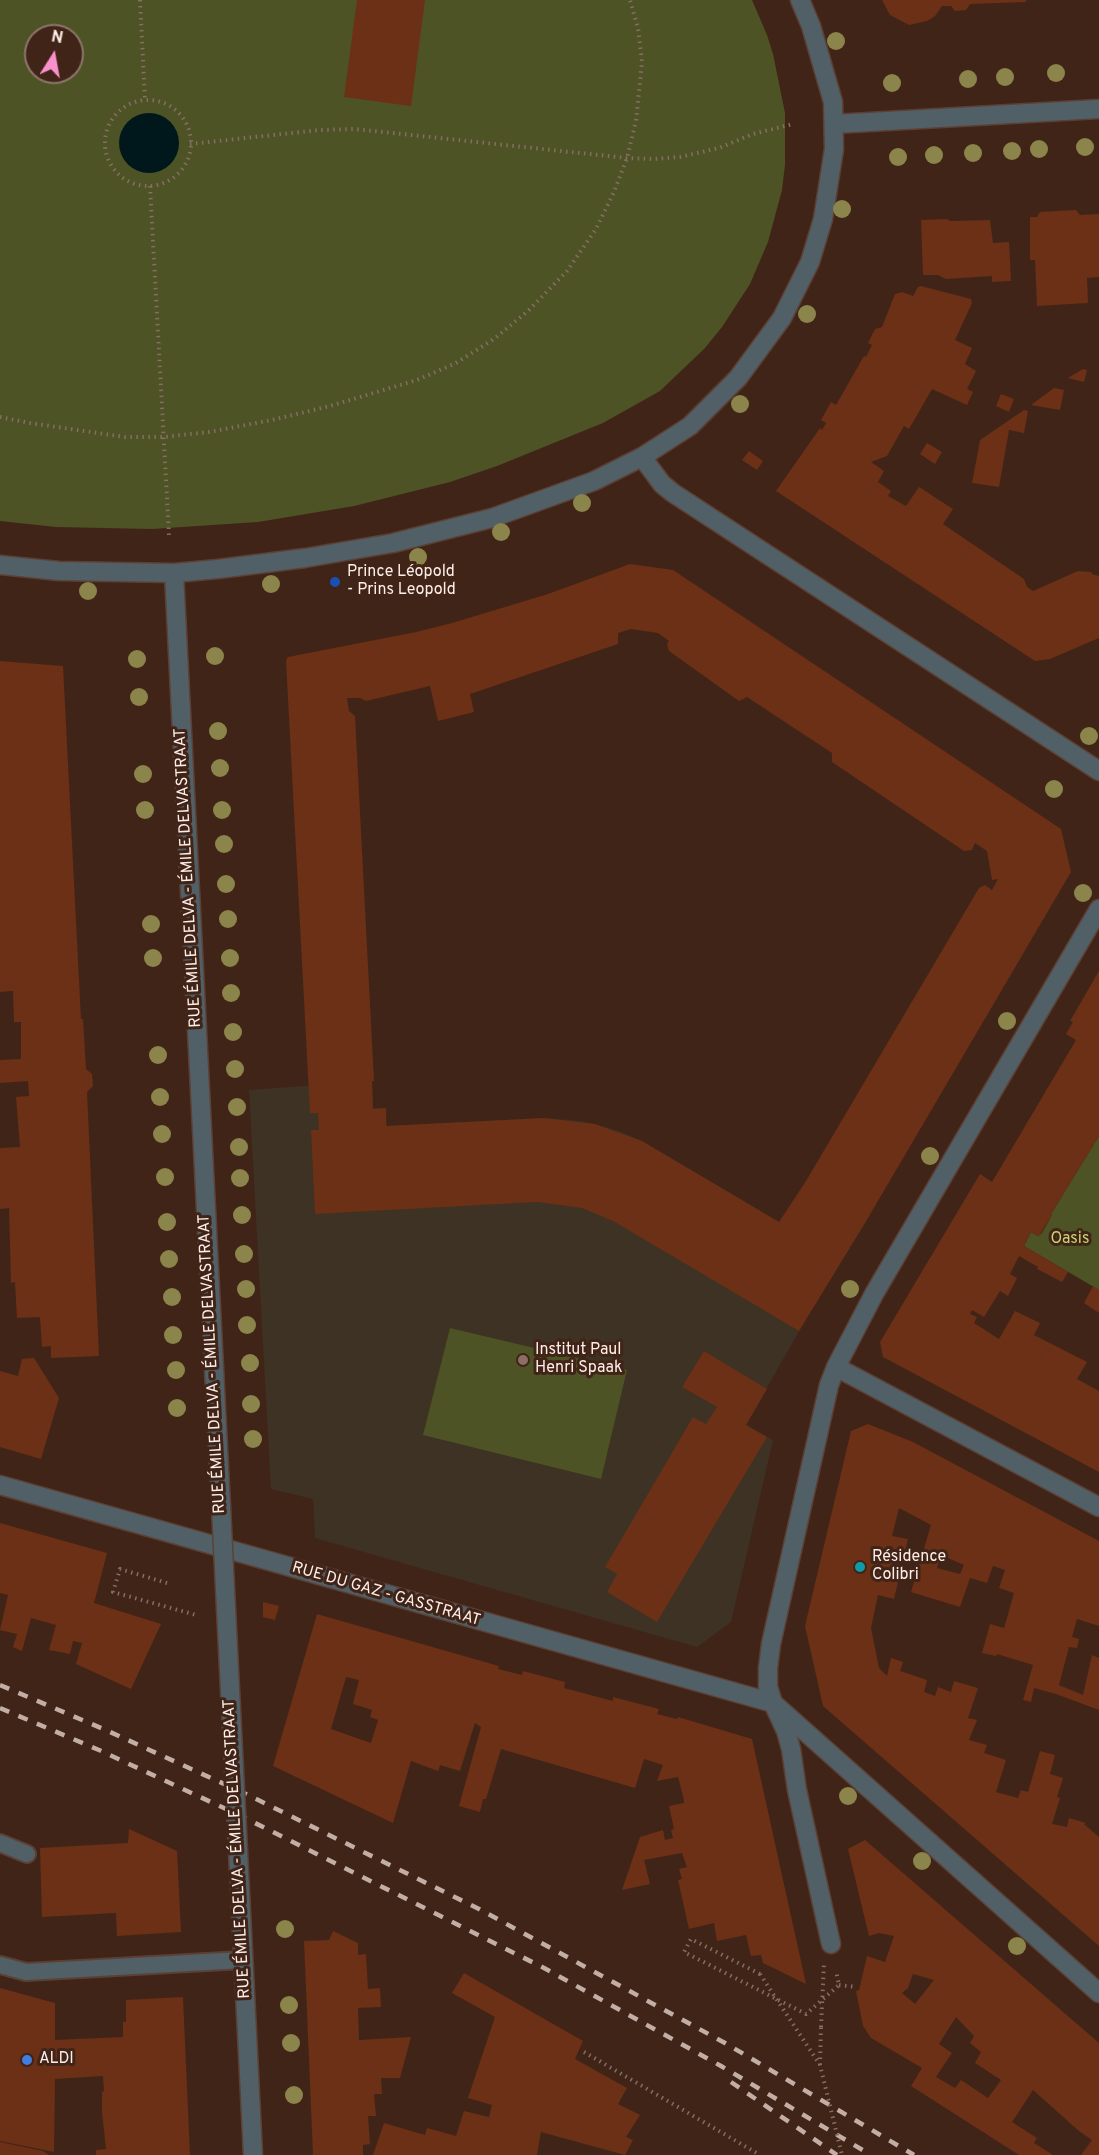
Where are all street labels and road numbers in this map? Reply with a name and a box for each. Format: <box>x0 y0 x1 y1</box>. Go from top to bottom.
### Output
street label: RUE ÉMILE DELVA - ÉMILE DELVASTRAAT <box>172 728 206 1028</box>
street label: RUE ÉMILE DELVA - ÉMILE DELVASTRAAT <box>196 1214 230 1514</box>
street label: RUE DU GAZ - GASSTRAAT <box>289 1559 483 1631</box>
street label: RUE ÉMILE DELVA - ÉMILE DELVASTRAAT <box>221 1699 255 1999</box>

